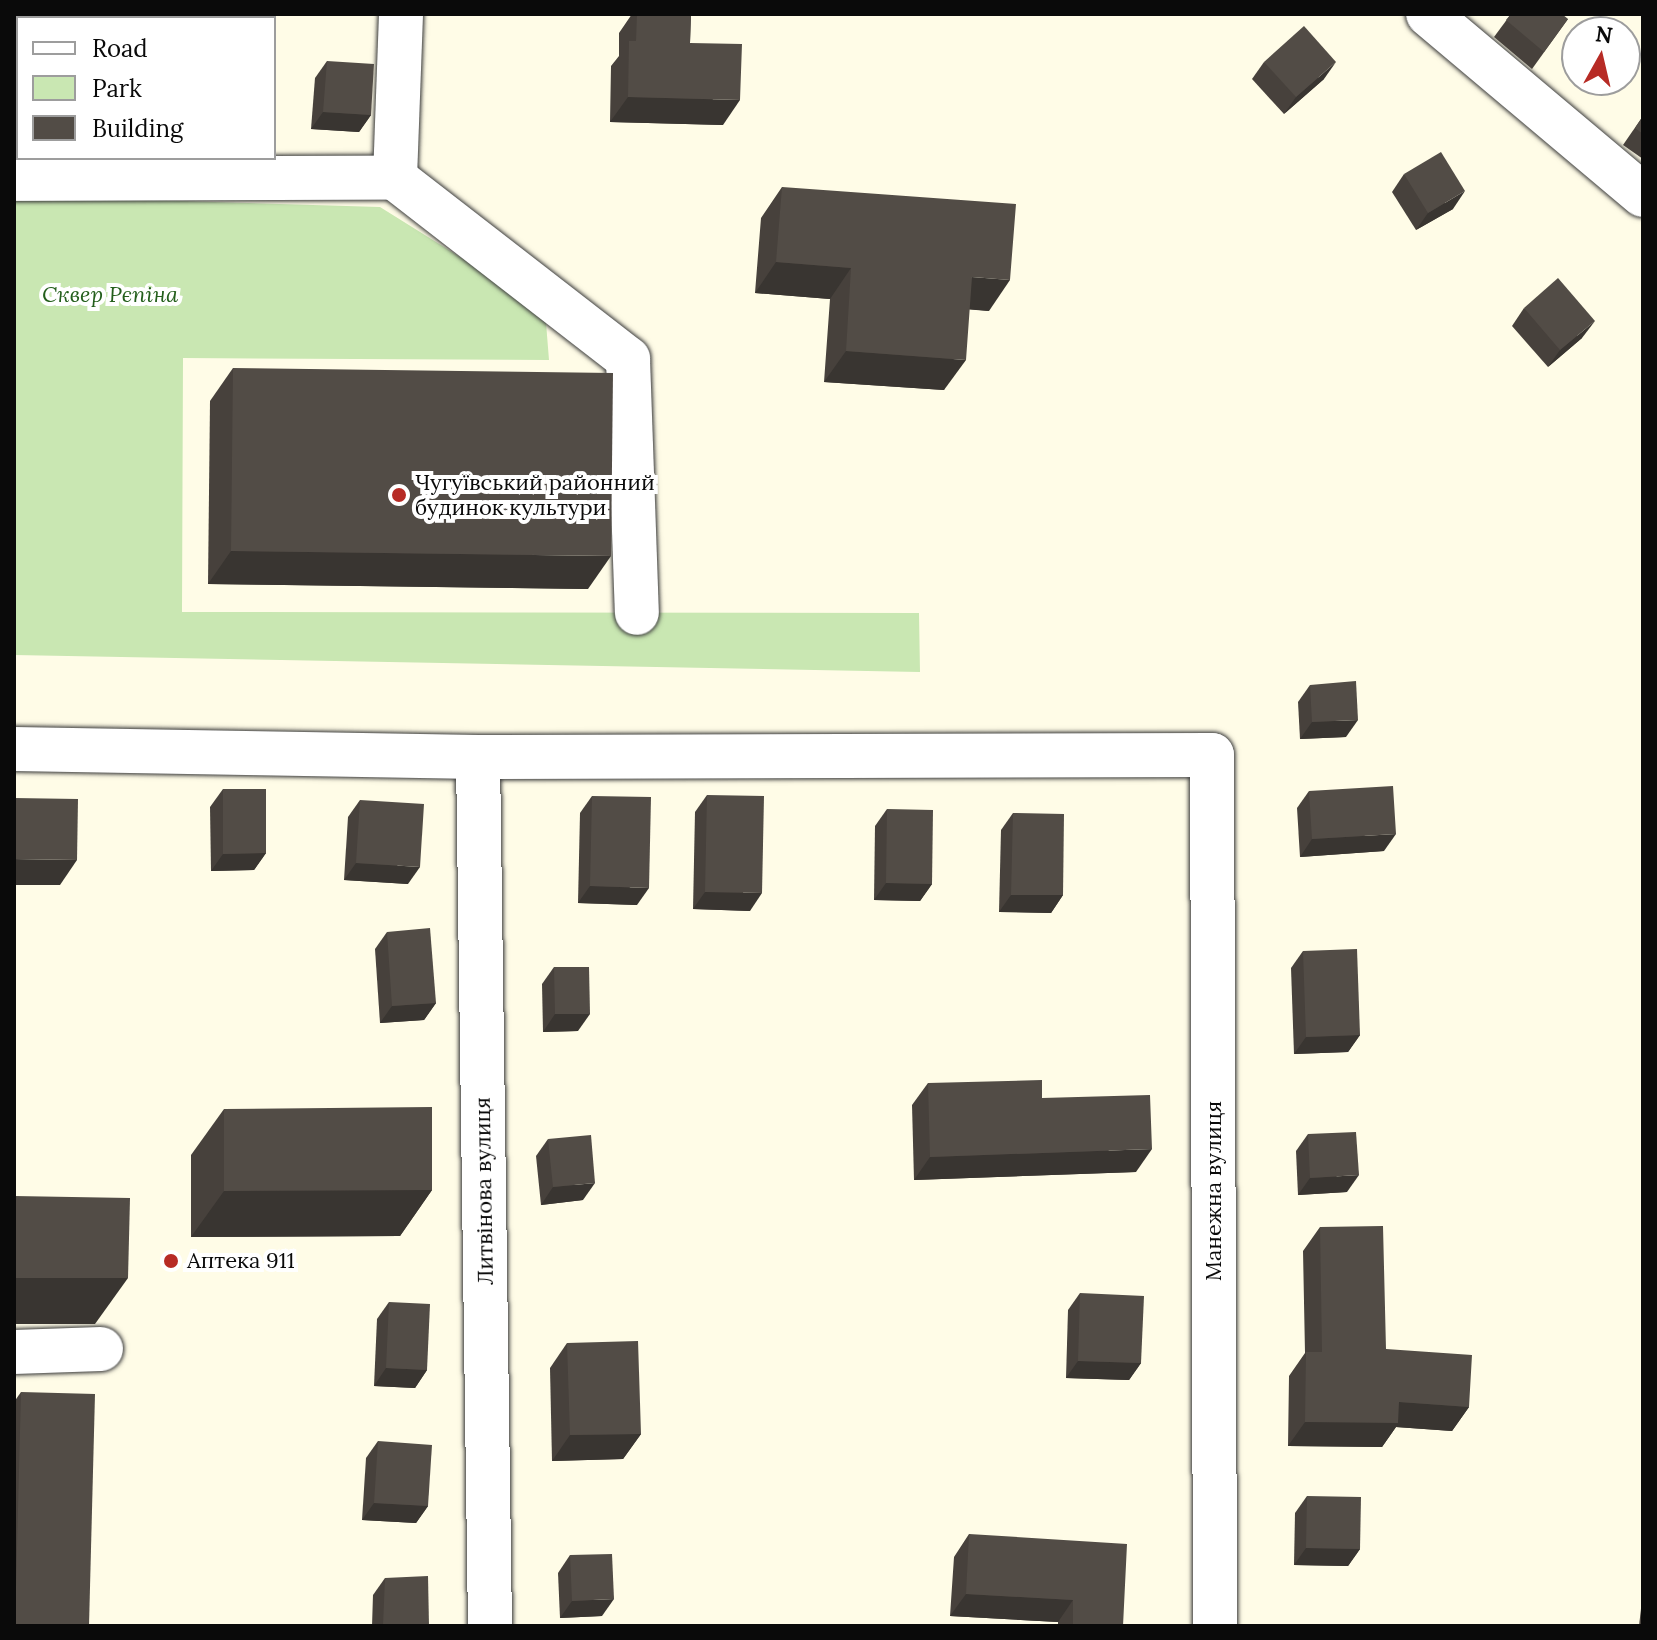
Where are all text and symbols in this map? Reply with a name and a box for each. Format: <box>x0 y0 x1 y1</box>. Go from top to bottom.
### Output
legend <box>16 16 276 160</box>
north arrow <box>1561 16 1641 96</box>
text: N <box>1594 19 1614 49</box>
text: Road <box>92 33 148 64</box>
text: Park <box>92 73 142 104</box>
text: Building <box>92 113 183 144</box>
park label: Сквер Рєпіна <box>42 282 178 308</box>
place label: Чугуївський районний будинок культури <box>415 469 655 520</box>
marker: Чугуївський районний будинок культури <box>390 486 408 504</box>
street label: Литвінова вулиця <box>469 1097 499 1285</box>
street label: Манежна вулиця <box>1201 1101 1227 1281</box>
place label: Аптека 911 <box>187 1248 295 1274</box>
marker: Аптека 911 <box>162 1252 180 1270</box>

